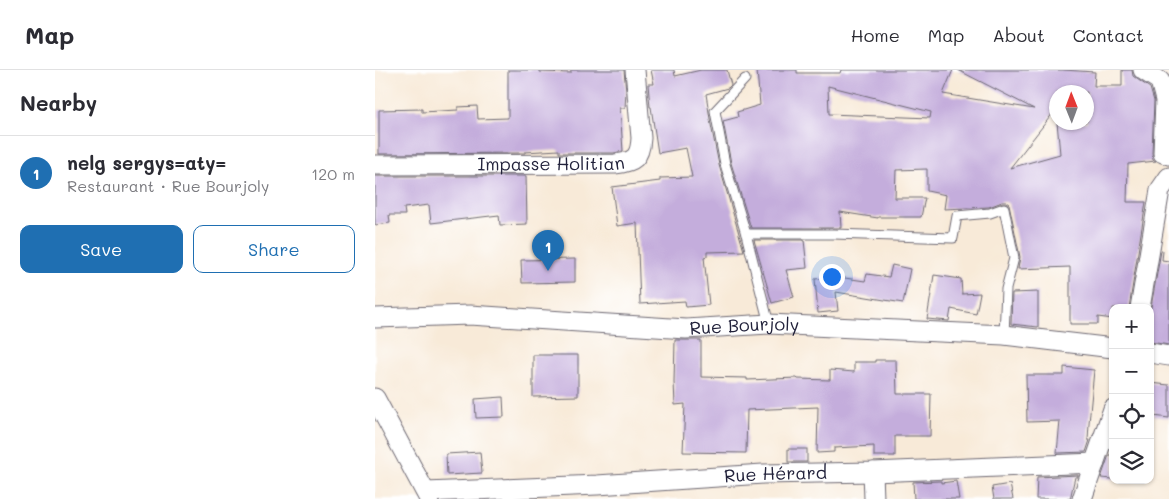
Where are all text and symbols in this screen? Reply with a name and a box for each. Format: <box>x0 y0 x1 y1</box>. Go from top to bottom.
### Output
text: Map <box>25 19 74 50</box>
text: Home <box>851 23 900 47</box>
text: Map <box>928 23 964 47</box>
text: About <box>992 23 1045 47</box>
text: Contact <box>1073 23 1144 47</box>
north arrow <box>1049 85 1094 130</box>
text: Nearby <box>20 89 97 116</box>
text: nelg sergys=aty= <box>67 150 226 175</box>
street label: Impasse Holitian <box>477 150 626 176</box>
text: 1 <box>32 163 40 184</box>
text: 120 m <box>311 163 355 184</box>
text: Restaurant · Rue Bourjoly <box>67 175 269 196</box>
button: Save <box>20 225 183 273</box>
button: Share <box>193 225 355 273</box>
pin: 1 <box>532 230 564 271</box>
your location <box>819 264 845 290</box>
map controls <box>1109 304 1154 484</box>
button: + <box>1109 304 1154 349</box>
street label: Rue Bourjoly <box>689 311 800 340</box>
button: − <box>1109 349 1154 394</box>
button: locate <box>1109 394 1154 439</box>
button: layers <box>1109 439 1154 484</box>
street label: Rue Hérard <box>723 460 827 488</box>

